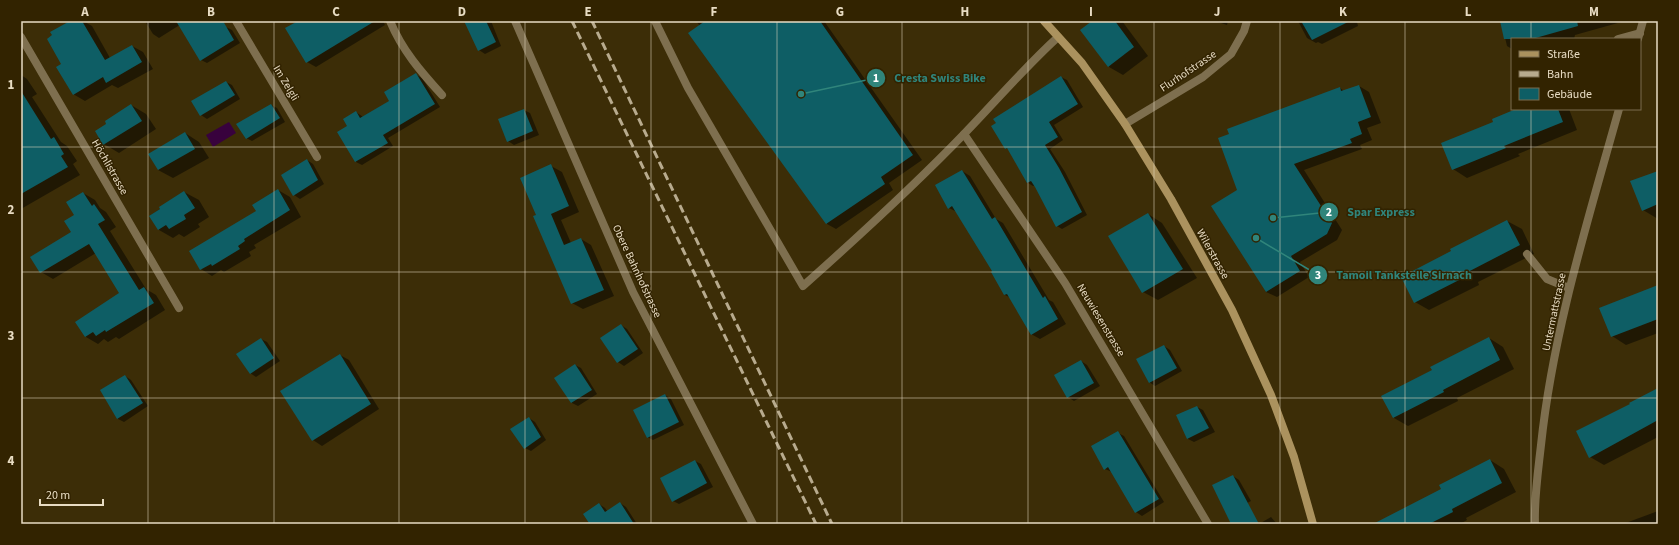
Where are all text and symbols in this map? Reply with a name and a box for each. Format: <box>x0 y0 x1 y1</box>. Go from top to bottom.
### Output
text: A <box>80 3 89 21</box>
text: B <box>207 3 215 21</box>
text: C <box>332 3 340 21</box>
text: D <box>458 3 466 21</box>
text: E <box>584 3 592 21</box>
text: F <box>711 3 718 21</box>
text: G <box>836 3 844 21</box>
text: H <box>961 3 969 21</box>
text: I <box>1089 3 1093 21</box>
text: J <box>1214 3 1220 21</box>
text: K <box>1339 3 1348 21</box>
text: L <box>1465 3 1472 21</box>
text: M <box>1589 3 1599 21</box>
legend <box>1511 38 1641 110</box>
street label: Flurhofstrasse <box>1157 46 1220 95</box>
text: Straße <box>1547 46 1580 63</box>
street label: Im Zelgli <box>269 62 303 104</box>
callout: Cresta Swiss Bike <box>866 66 994 90</box>
text: Bahn <box>1547 66 1573 83</box>
text: 1 <box>873 70 879 87</box>
text: Cresta Swiss Bike <box>894 70 986 87</box>
text: 1 <box>8 76 15 94</box>
text: Gebäude <box>1547 86 1592 103</box>
street label: Höchlistrasse <box>88 137 132 198</box>
callout: Spar Express <box>1319 200 1423 224</box>
text: 2 <box>8 201 15 219</box>
text: 2 <box>1326 204 1332 221</box>
text: Spar Express <box>1347 204 1415 221</box>
street label: Obere Bahnhofstrasse <box>609 222 665 321</box>
street label: Wilerstrasse <box>1193 226 1233 282</box>
callout: Tamoil Tankstelle Sirnach <box>1308 263 1480 287</box>
text: 3 <box>1315 267 1321 284</box>
text: Tamoil Tankstelle Sirnach <box>1336 267 1472 284</box>
street label: Untermattstrasse <box>1538 271 1570 352</box>
street label: Neuwiesenstrasse <box>1073 281 1129 360</box>
text: 3 <box>8 327 15 345</box>
text: 4 <box>8 452 15 470</box>
scale bar <box>40 481 103 507</box>
text: 20 m <box>46 487 70 504</box>

